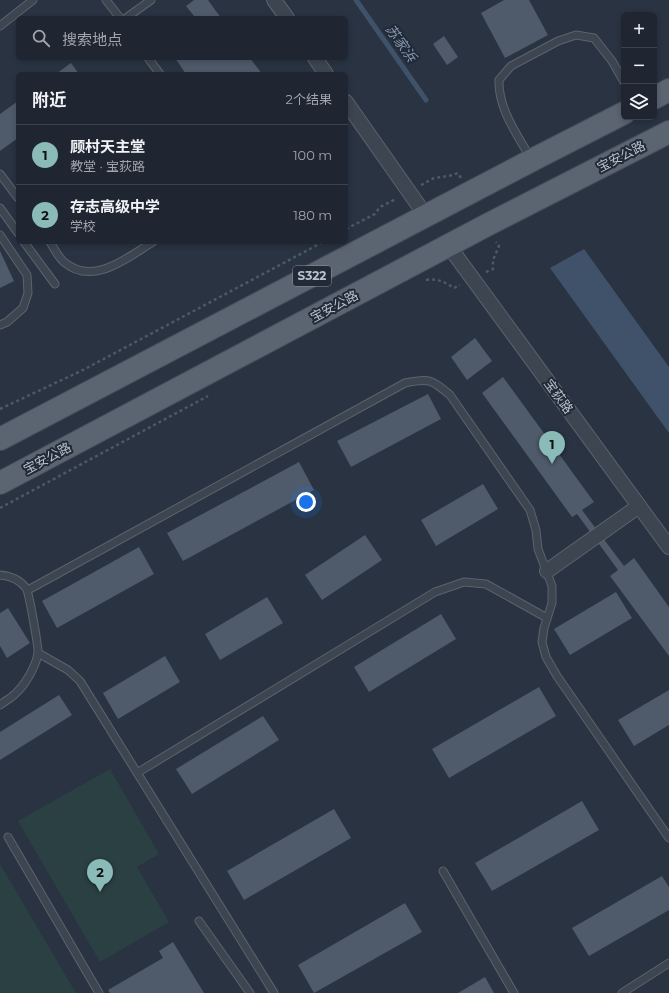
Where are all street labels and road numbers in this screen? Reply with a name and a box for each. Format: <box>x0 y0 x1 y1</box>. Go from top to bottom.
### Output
street label: 宝安公路 <box>594 137 648 175</box>
road number: S322 <box>293 266 331 286</box>
street label: 宝安公路 <box>307 287 361 325</box>
street label: 宝荻路 <box>541 376 577 416</box>
street label: 宝安公路 <box>20 439 74 477</box>

